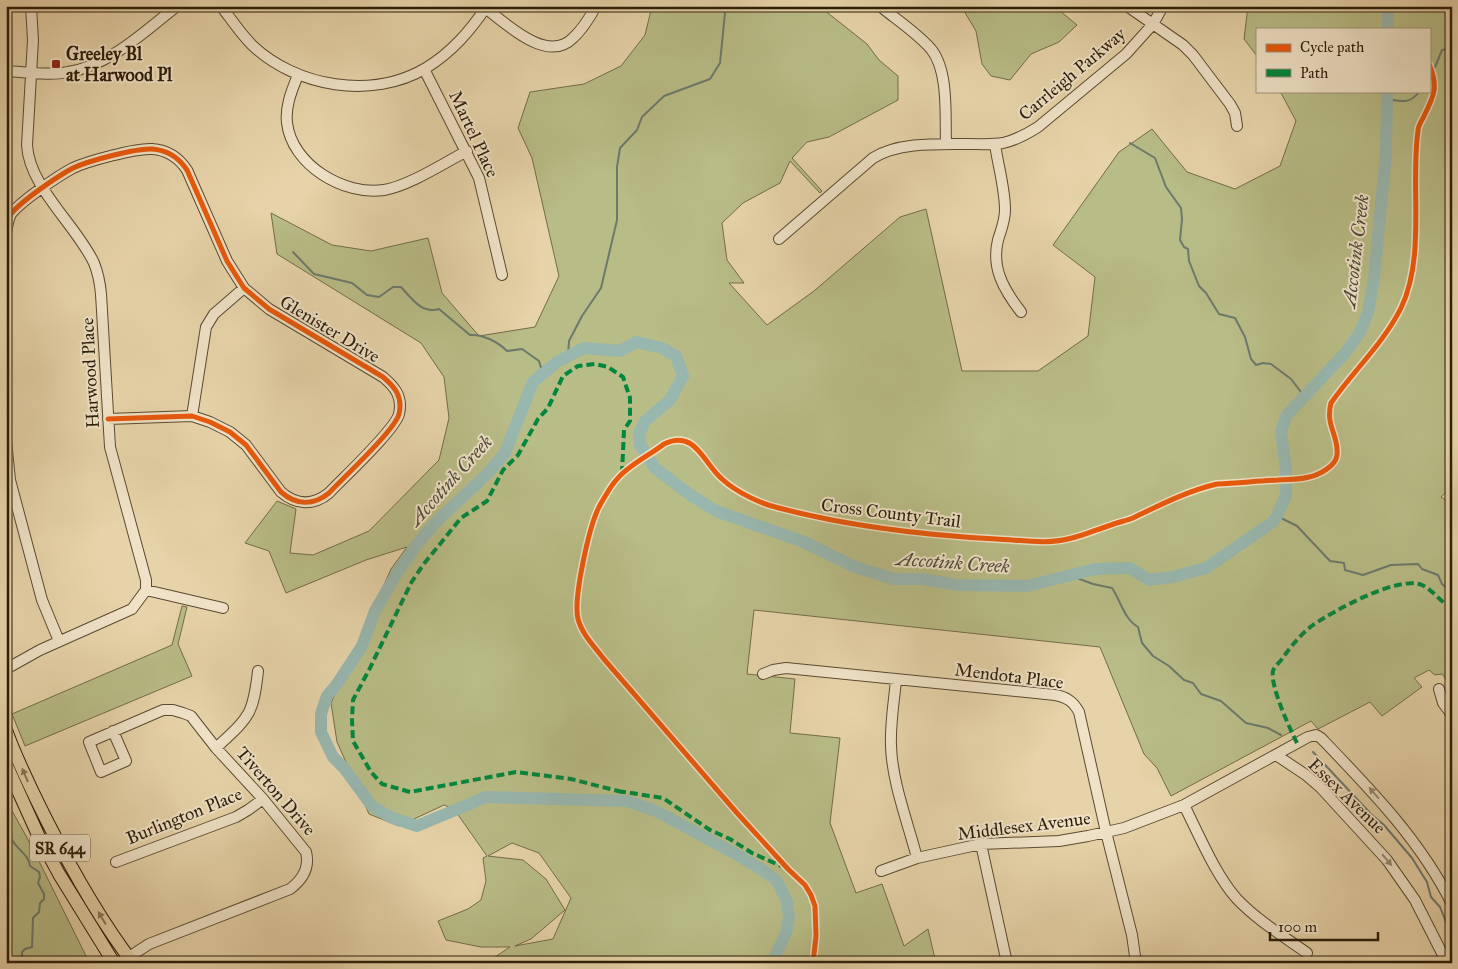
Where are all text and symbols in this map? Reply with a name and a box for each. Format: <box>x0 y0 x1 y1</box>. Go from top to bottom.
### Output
street label: Carrleigh Parkway <box>1014 23 1131 126</box>
legend <box>1256 28 1430 92</box>
text: Cycle path <box>1300 38 1365 56</box>
place label: Greeley Bl at Harwood Pl <box>66 43 173 86</box>
marker: Greeley Bl at Harwood Pl <box>50 58 62 70</box>
text: Path <box>1300 64 1329 82</box>
street label: Martel Place <box>444 87 504 181</box>
water label: Accotink Creek <box>1337 193 1374 311</box>
street label: Glenister Drive <box>276 291 384 367</box>
street label: Harwood Place <box>76 317 104 429</box>
water label: Accotink Creek <box>402 430 497 532</box>
street label: Cross County Trail <box>820 494 962 533</box>
water label: Accotink Creek <box>893 547 1011 578</box>
street label: Mendota Place <box>953 658 1065 694</box>
street label: Tiverton Drive <box>231 742 321 840</box>
street label: Essex Avenue <box>1304 754 1390 838</box>
one-way arrow <box>20 768 28 782</box>
street label: Burlington Place <box>123 783 246 850</box>
one-way arrow <box>1368 788 1380 800</box>
street label: Middlesex Avenue <box>956 807 1092 845</box>
road number: SR 644 <box>30 834 90 861</box>
one-way arrow <box>1382 853 1393 866</box>
scale bar <box>1270 909 1378 941</box>
one-way arrow <box>97 911 106 924</box>
text: 100 m <box>1278 918 1318 936</box>

